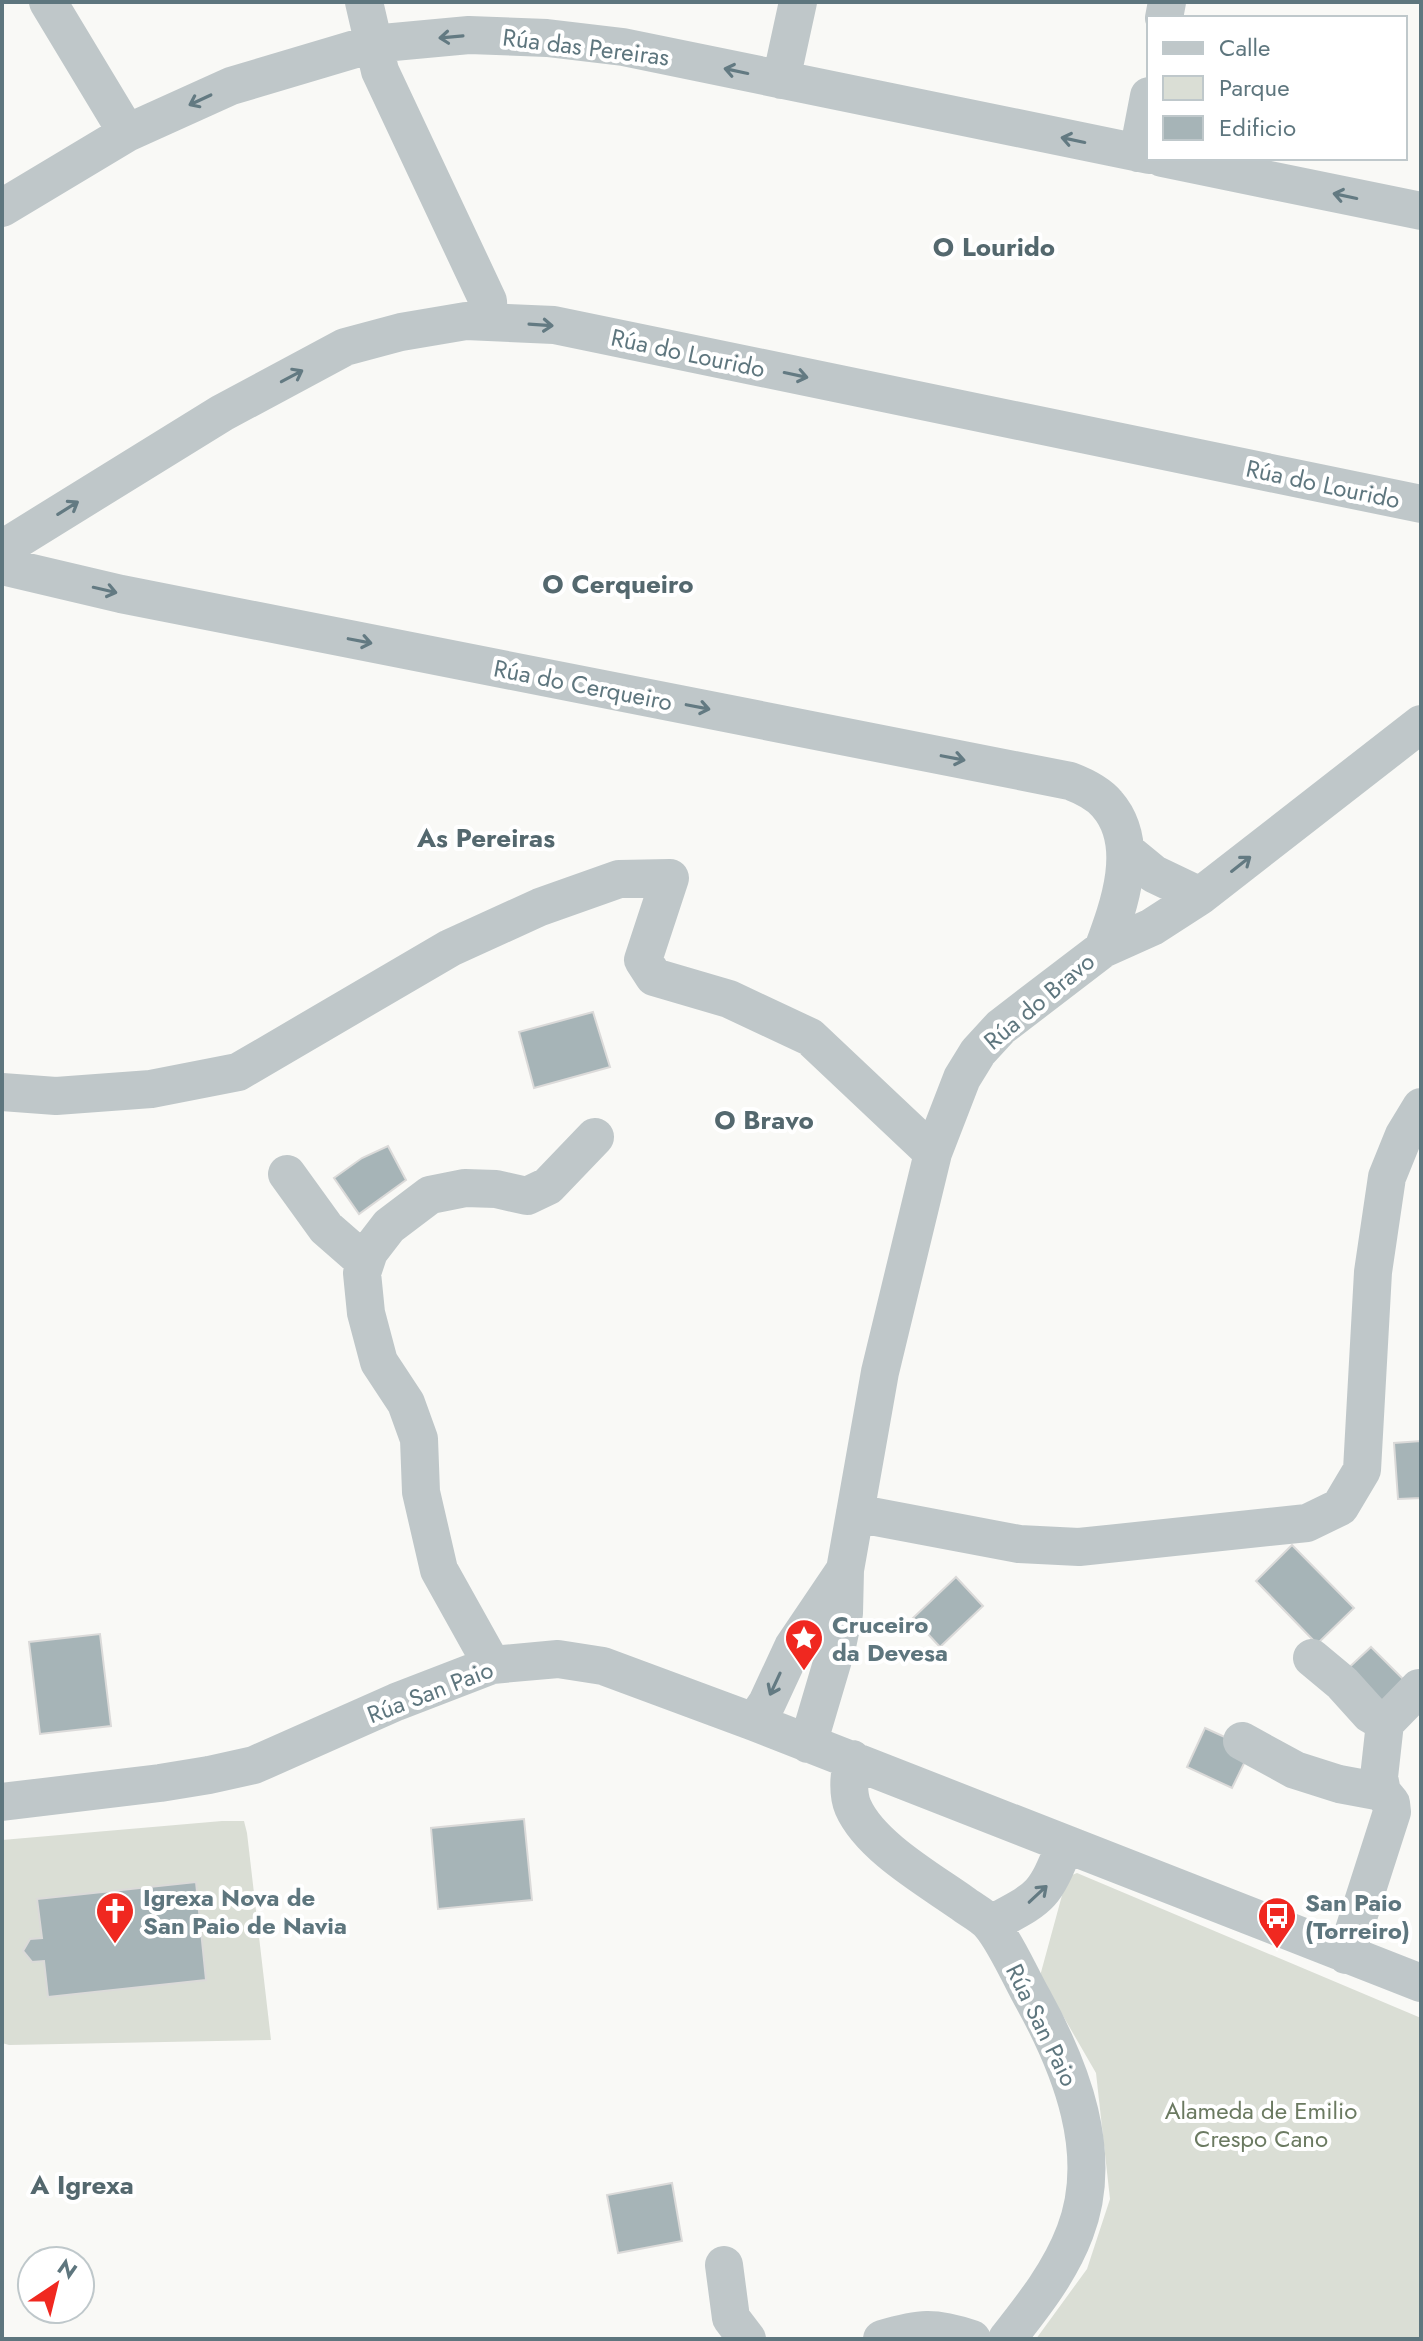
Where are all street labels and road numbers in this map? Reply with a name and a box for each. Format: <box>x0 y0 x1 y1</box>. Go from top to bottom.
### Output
street label: Rúa das Pereiras <box>501 19 671 75</box>
street label: Rúa do Lourido <box>608 320 768 386</box>
street label: Rúa do Lourido <box>1243 451 1403 517</box>
street label: Rúa do Cerqueiro <box>491 651 675 719</box>
street label: Rúa do Bravo <box>976 944 1102 1058</box>
street label: Rúa San Paio <box>362 1652 498 1732</box>
street label: Rúa San Paio <box>997 1958 1087 2092</box>

